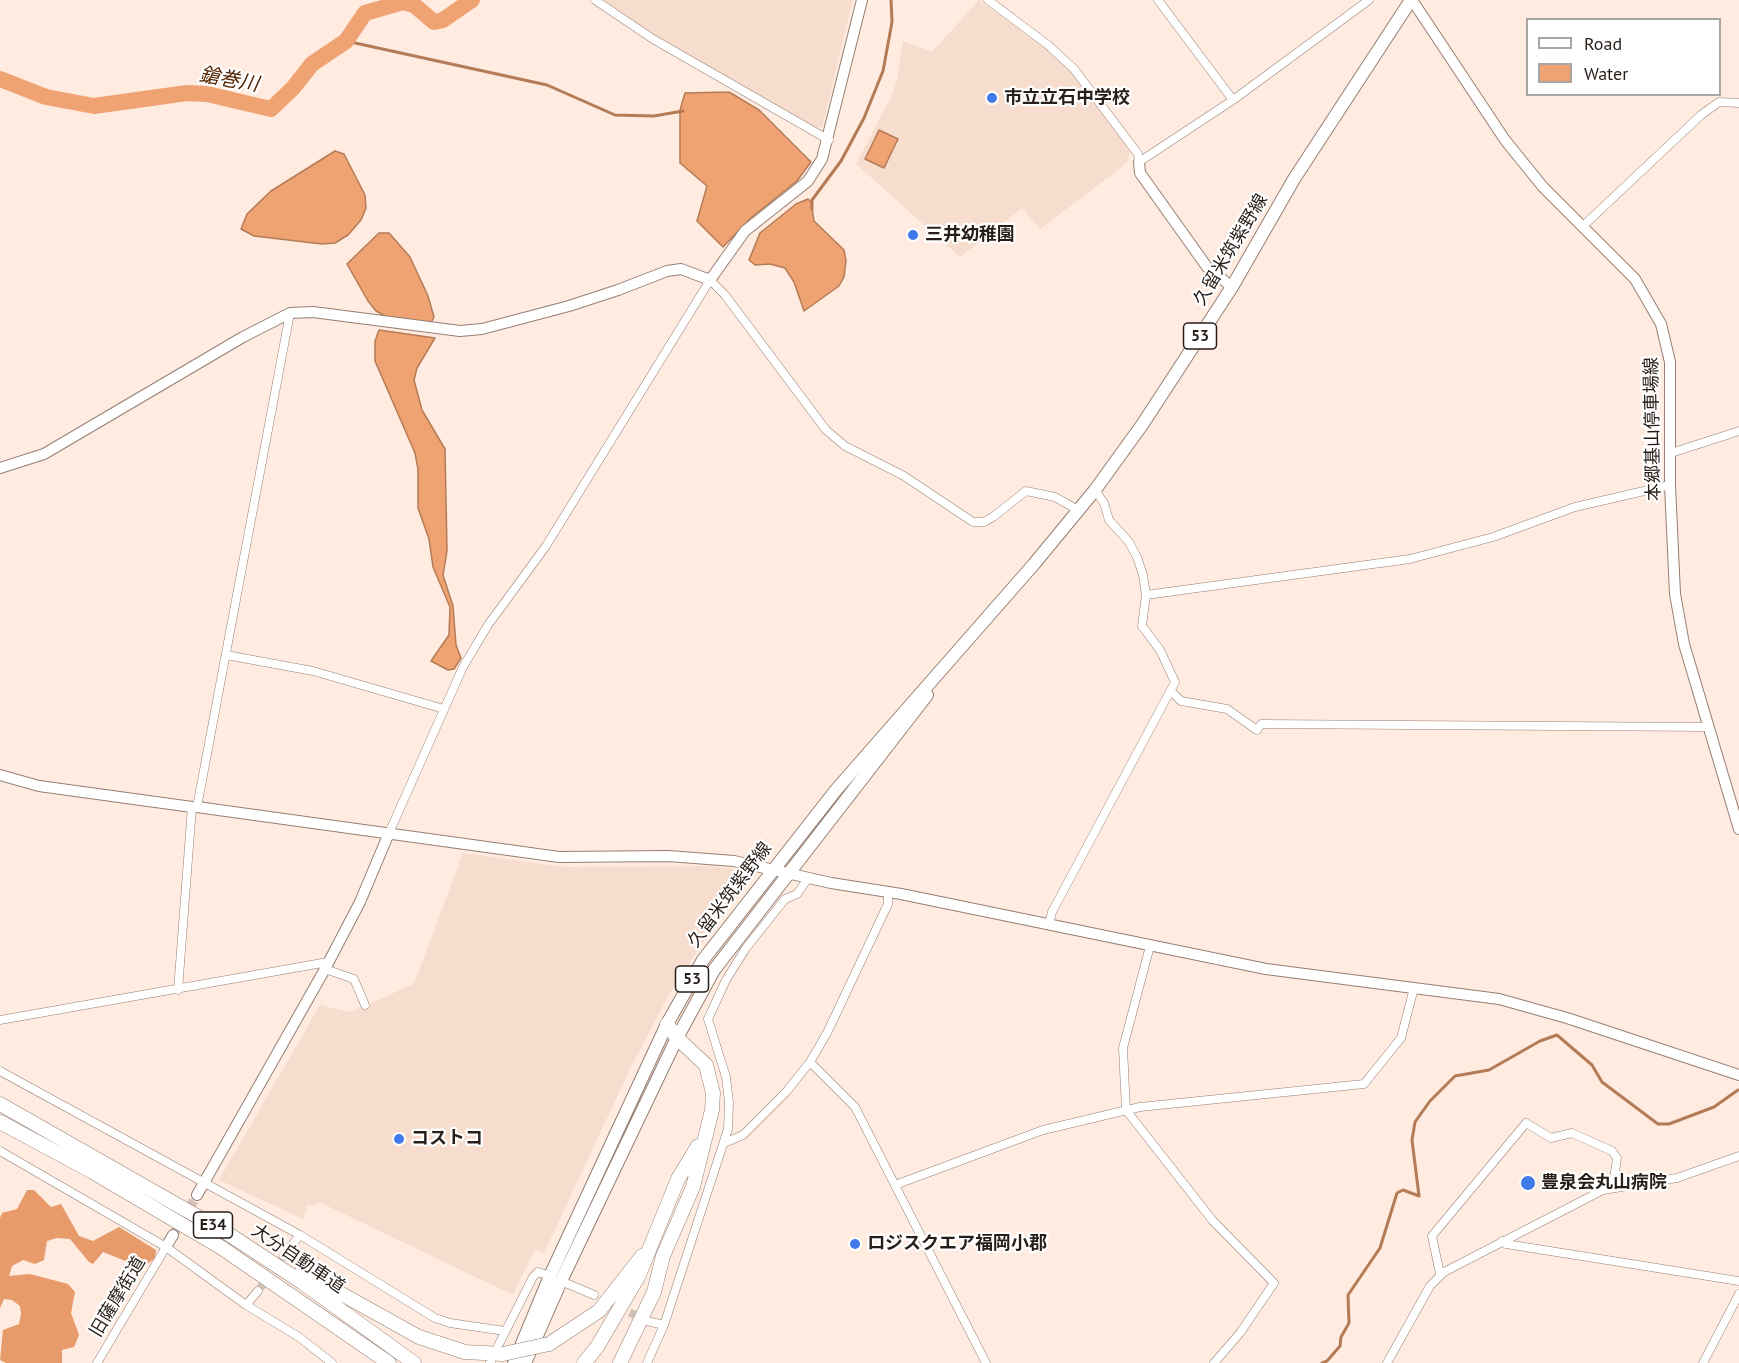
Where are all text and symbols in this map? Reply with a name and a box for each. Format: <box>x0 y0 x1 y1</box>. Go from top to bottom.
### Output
legend <box>1526 18 1721 96</box>
text: Road <box>1584 32 1622 55</box>
text: Water <box>1584 62 1628 85</box>
water label: 鎗巻川 <box>197 63 261 97</box>
place label: 市立立石中学校 <box>1004 87 1130 109</box>
marker: 市立立石中学校 <box>985 91 999 105</box>
street label: 久留米筑紫野線 <box>1189 190 1273 310</box>
place label: 三井幼稚園 <box>925 224 1015 246</box>
marker: 三井幼稚園 <box>906 228 920 242</box>
road number: 53 <box>1184 323 1216 349</box>
street label: 本郷基山停車場線 <box>1641 357 1665 501</box>
street label: 久留米筑紫野線 <box>683 838 777 952</box>
road number: 53 <box>676 966 708 992</box>
place label: コストコ <box>411 1128 483 1150</box>
marker: コストコ <box>392 1132 406 1146</box>
place label: 豊泉会丸山病院 <box>1541 1172 1667 1194</box>
marker: 豊泉会丸山病院 <box>1519 1174 1537 1192</box>
road number: E34 <box>194 1212 232 1238</box>
street label: 大分自動車道 <box>247 1220 349 1298</box>
place label: ロジスクエア福岡小郡 <box>867 1233 1047 1255</box>
marker: ロジスクエア福岡小郡 <box>848 1237 862 1251</box>
street label: 旧薩摩街道 <box>86 1253 150 1341</box>

